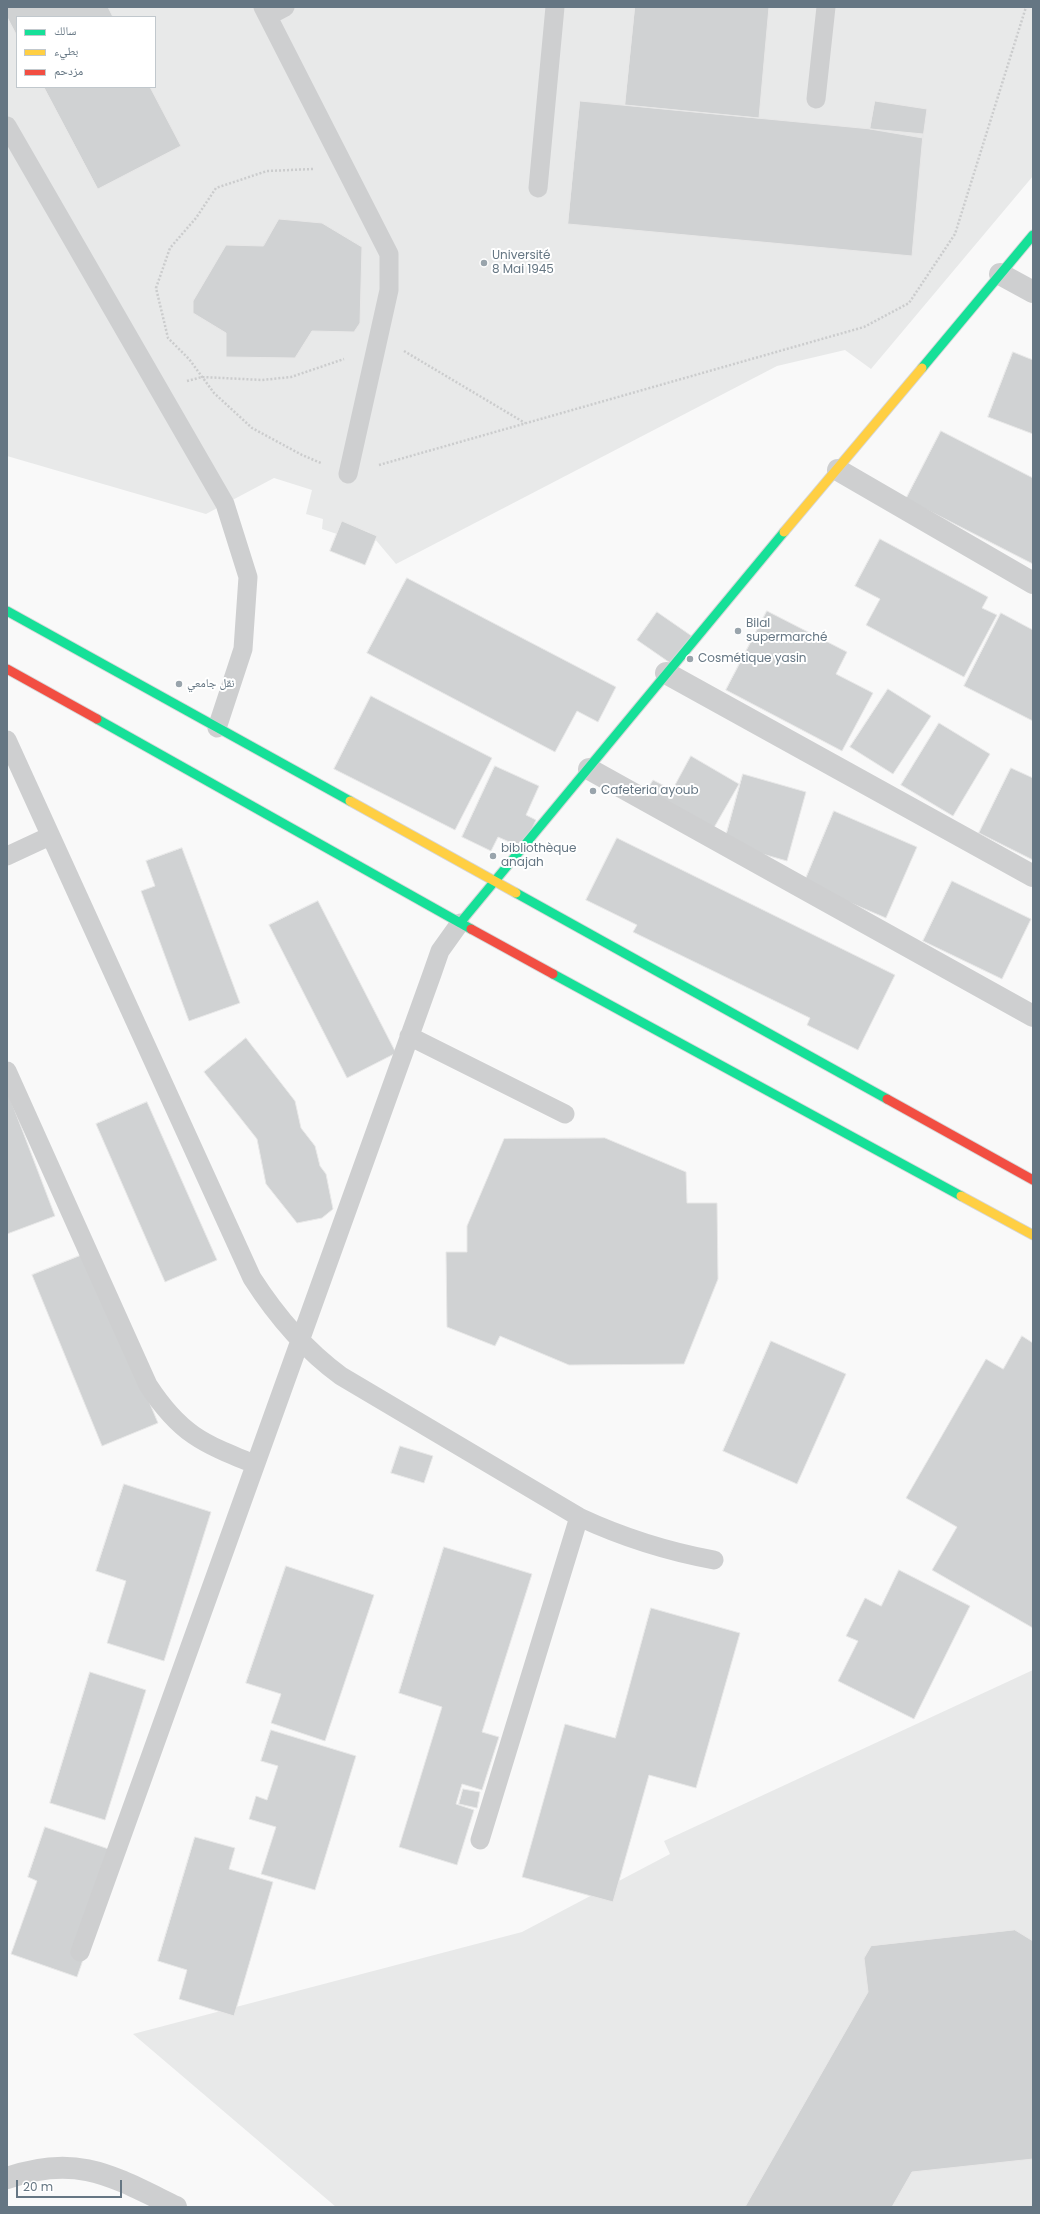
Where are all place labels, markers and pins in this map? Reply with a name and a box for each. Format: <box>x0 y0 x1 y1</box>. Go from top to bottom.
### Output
place label: Université 8 Mai 1945 <box>492 249 554 277</box>
marker: Université 8 Mai 1945 <box>479 258 489 268</box>
place label: Bilal supermarché <box>746 617 827 645</box>
marker: Bilal supermarché <box>733 626 743 636</box>
place label: Cosmétique yasin <box>698 652 807 666</box>
marker: Cosmétique yasin <box>685 654 695 664</box>
place label: نقل جامعي <box>187 677 235 691</box>
marker: نقل جامعي <box>174 679 184 689</box>
place label: Cafeteria ayoub <box>601 784 699 798</box>
marker: Cafeteria ayoub <box>588 786 598 796</box>
place label: bibliothèque anajah <box>501 842 576 870</box>
marker: bibliothèque anajah <box>488 851 498 861</box>

